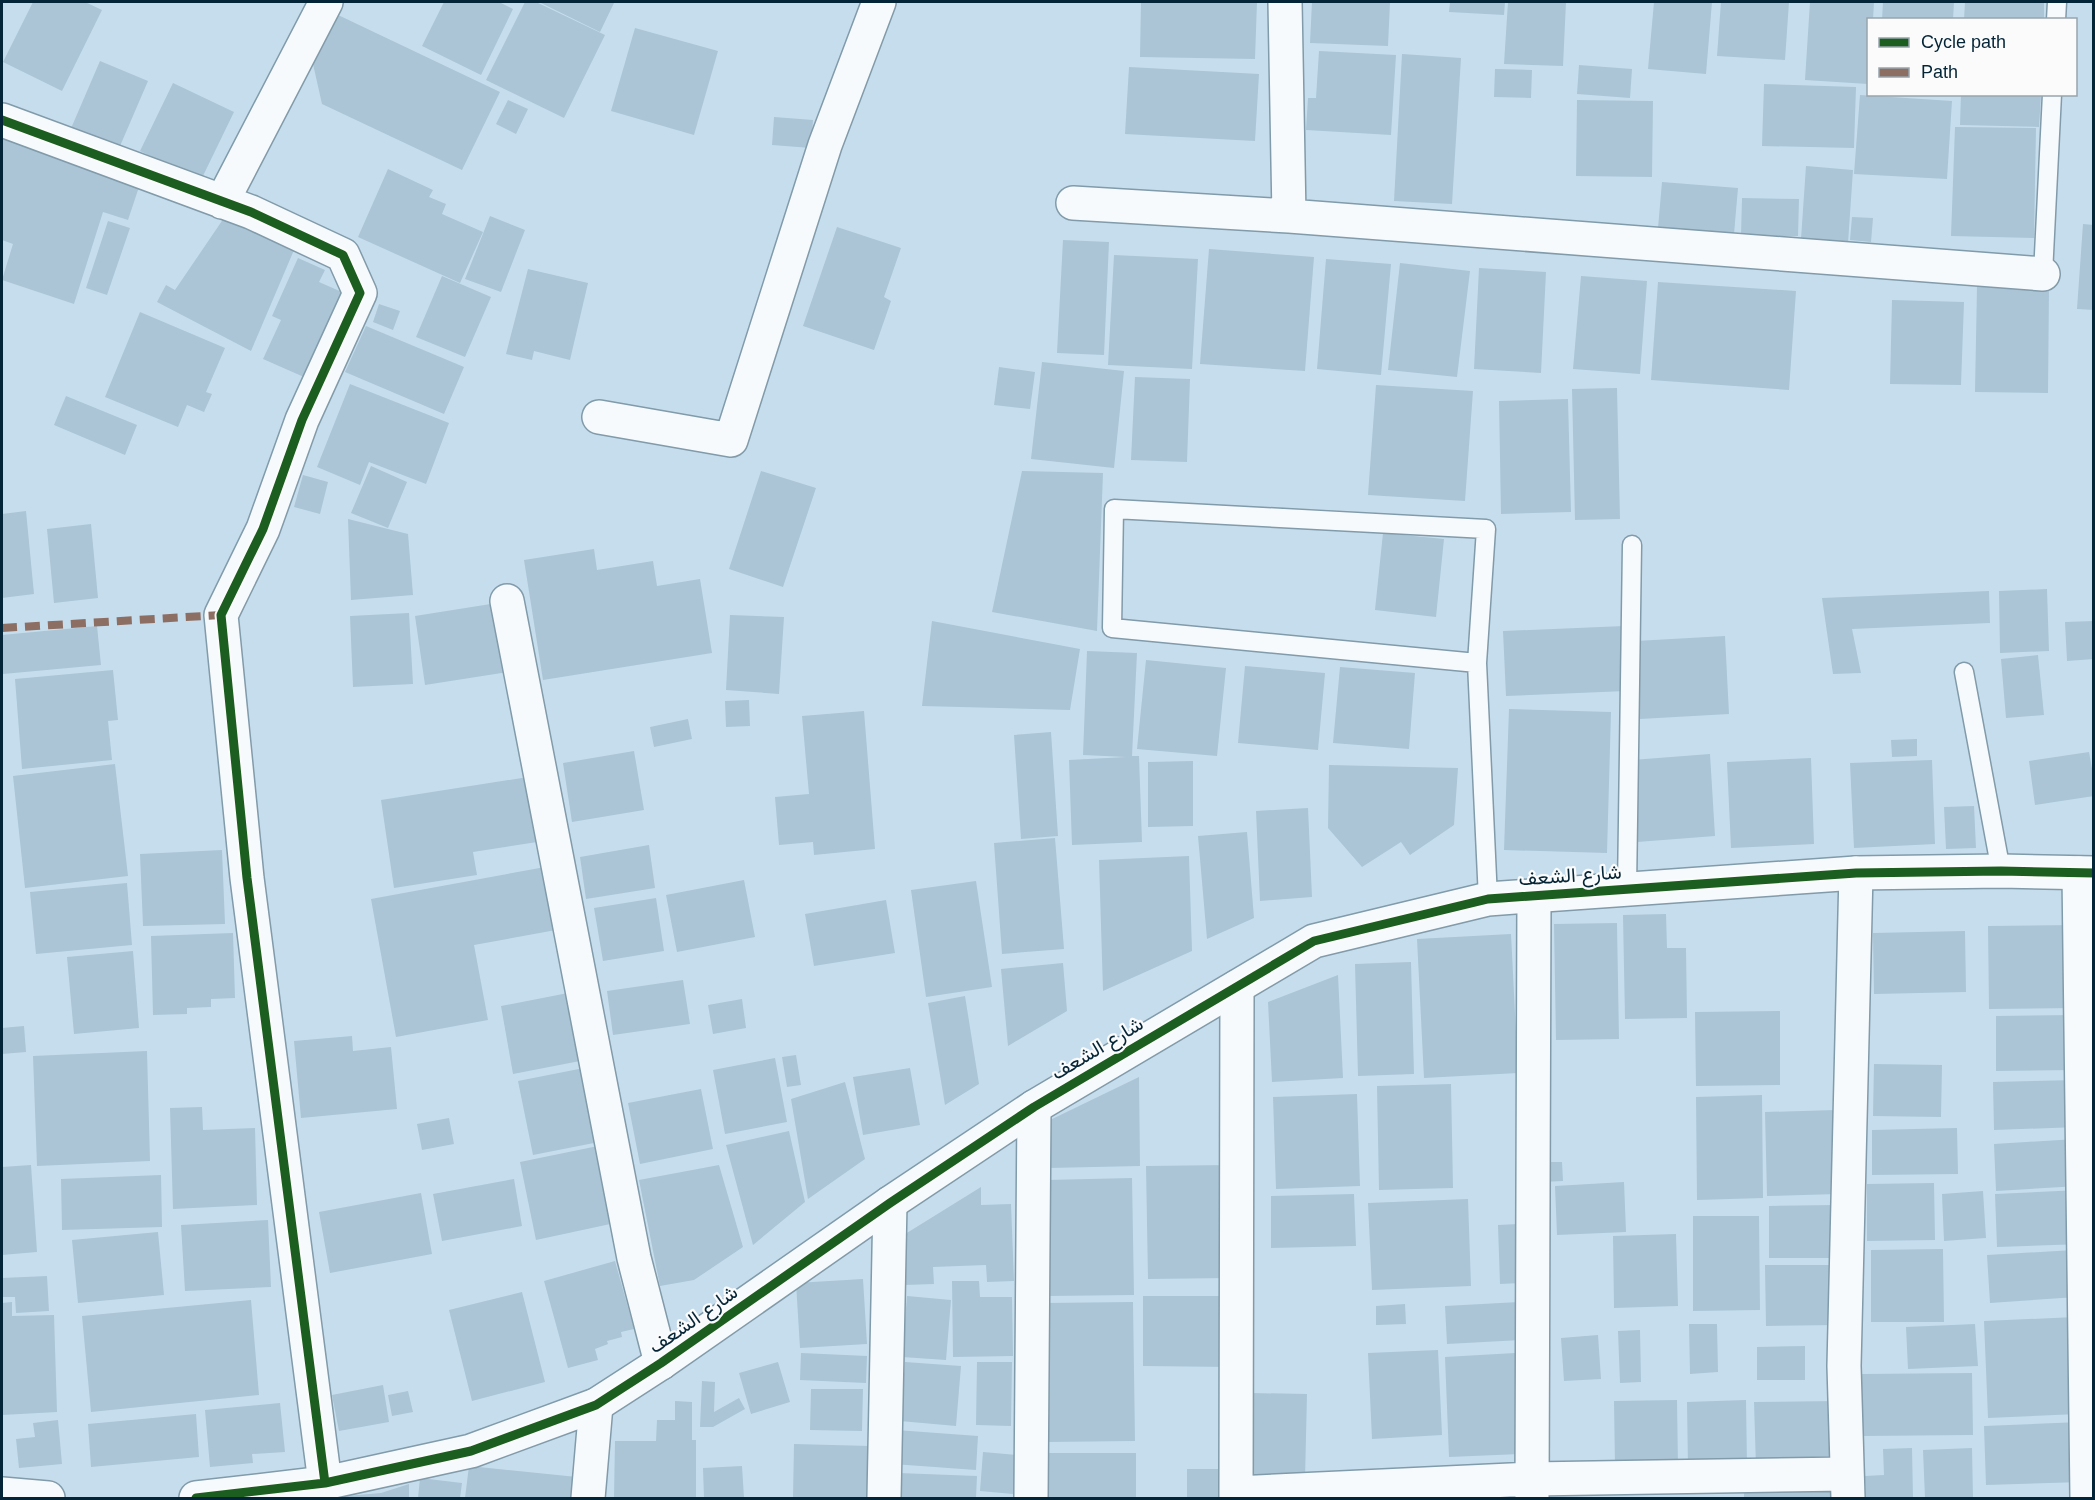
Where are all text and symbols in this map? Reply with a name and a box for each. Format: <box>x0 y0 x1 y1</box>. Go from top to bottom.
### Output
legend <box>1867 18 2077 96</box>
text: Cycle path <box>1921 32 2006 52</box>
text: Path <box>1921 62 1958 82</box>
street label: شارع الشعف <box>1518 860 1622 893</box>
street label: شارع الشعف <box>1047 1012 1148 1087</box>
street label: شارع الشعف <box>644 1280 743 1360</box>

